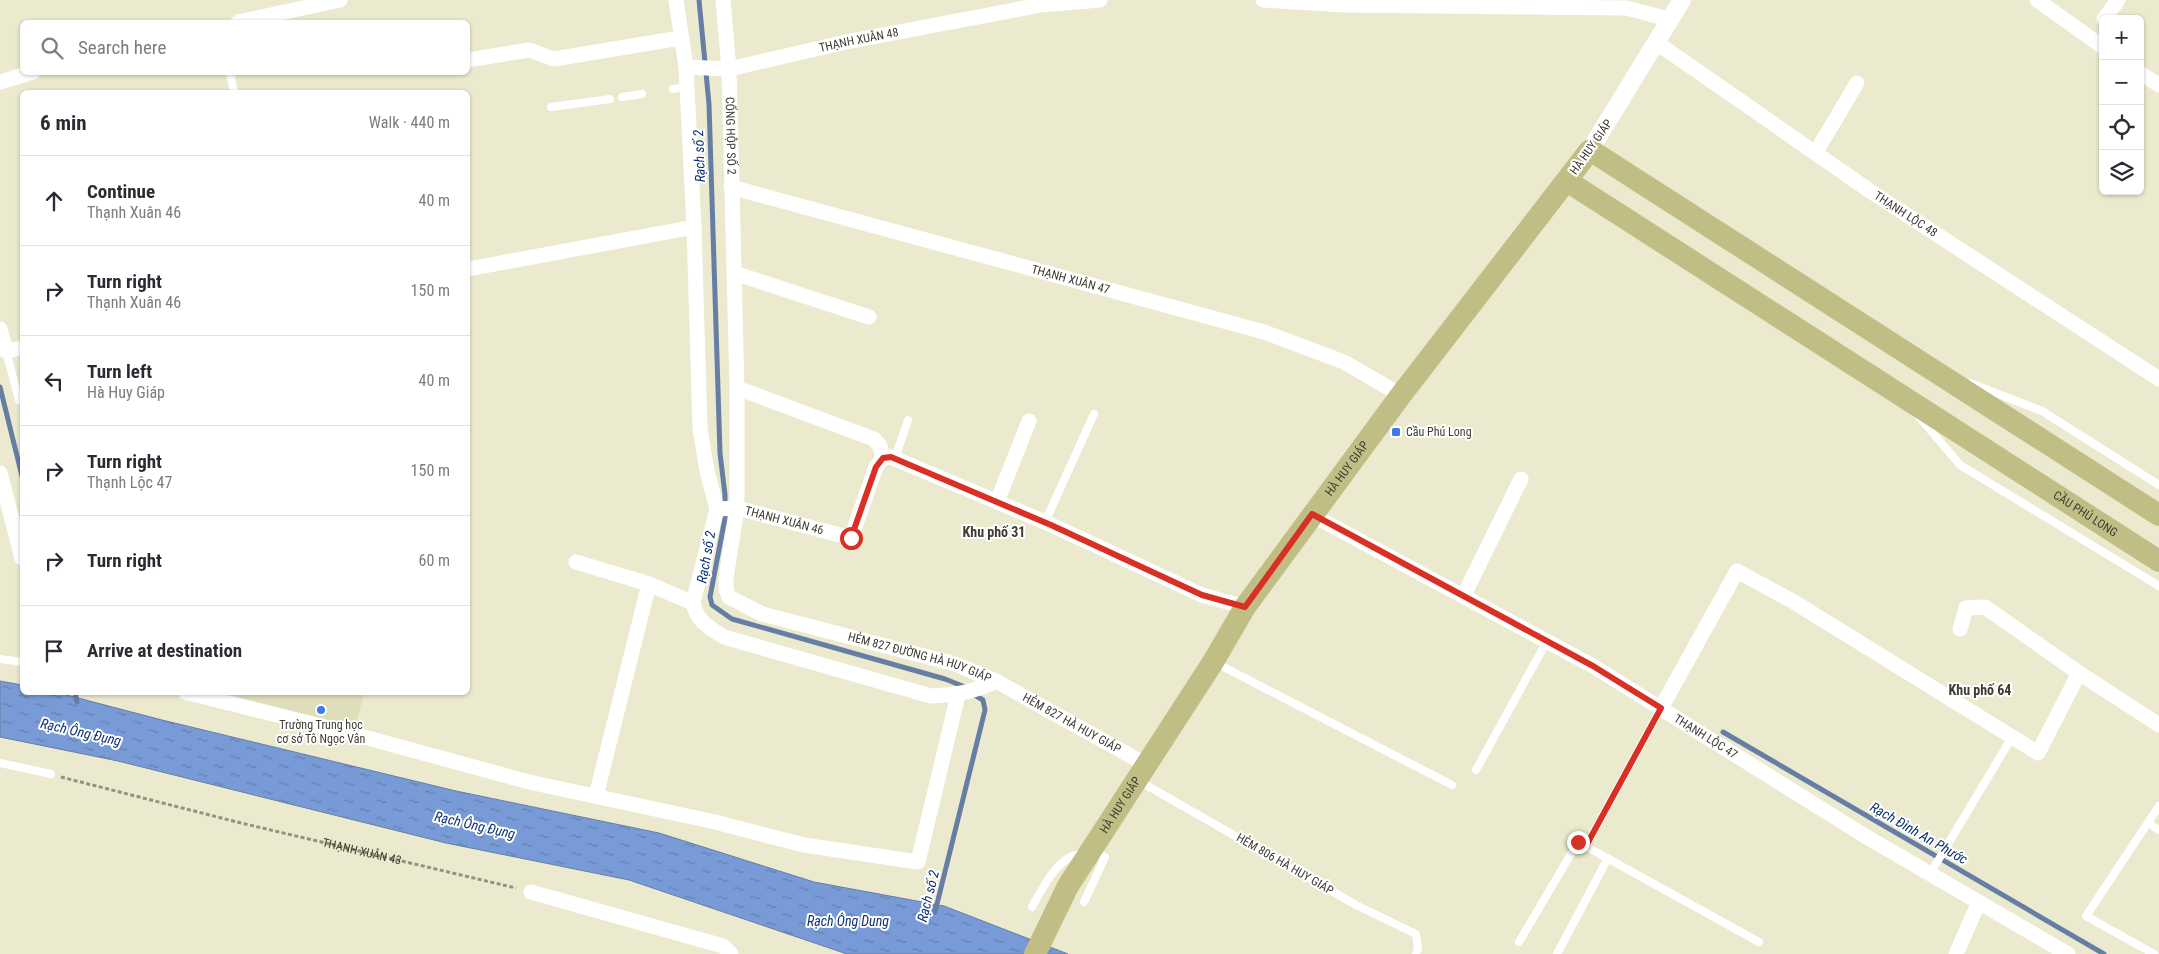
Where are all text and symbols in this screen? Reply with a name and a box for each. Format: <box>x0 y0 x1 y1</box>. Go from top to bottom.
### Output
map controls <box>2099 15 2144 195</box>
button: + <box>2099 15 2144 60</box>
search box <box>20 20 470 75</box>
street label: THẠNH XUÂN 48 <box>818 25 900 55</box>
icon: search <box>38 34 66 62</box>
text: Search here <box>78 36 166 59</box>
button: − <box>2099 60 2144 105</box>
street label: CỐNG HỘP SỐ 2 <box>723 97 740 175</box>
button: locate <box>2099 105 2144 150</box>
text: 6 min <box>40 111 87 135</box>
text: Walk · 440 m <box>369 113 450 132</box>
street label: HÀ HUY GIÁP <box>1566 116 1615 177</box>
water label: Rạch số 2 <box>690 129 708 183</box>
button: layers <box>2099 150 2144 195</box>
text: Continue <box>87 180 155 203</box>
icon: ahead <box>40 187 68 215</box>
street label: THẠNH LỘC 48 <box>1872 189 1940 240</box>
text: 40 m <box>418 191 450 210</box>
text: Thạnh Xuân 46 <box>87 203 181 222</box>
street label: THẠNH XUÂN 47 <box>1030 262 1111 297</box>
text: Turn right <box>87 270 162 293</box>
icon: right <box>40 277 68 305</box>
text: 150 m <box>411 281 450 300</box>
text: Thạnh Xuân 46 <box>87 293 181 312</box>
text: Turn left <box>87 360 152 383</box>
icon: left <box>40 367 68 395</box>
text: 40 m <box>418 371 450 390</box>
text: Hà Huy Giáp <box>87 383 165 402</box>
place label: Cầu Phú Long <box>1406 425 1472 439</box>
marker: Cầu Phú Long <box>1390 426 1402 438</box>
street label: HÀ HUY GIÁP <box>1322 438 1372 499</box>
text: Turn right <box>87 450 162 473</box>
icon: right <box>40 457 68 485</box>
text: 150 m <box>411 461 450 480</box>
text: Thạnh Lộc 47 <box>87 473 172 492</box>
street label: CẦU PHÚ LONG <box>2051 488 2120 540</box>
street label: THẠNH XUÂN 46 <box>744 503 825 538</box>
district label: Khu phố 31 <box>963 524 1025 540</box>
route start <box>840 527 863 550</box>
water label: Rạch số 2 <box>694 529 718 584</box>
icon: right <box>40 547 68 575</box>
text: Turn right <box>87 549 162 572</box>
text: 60 m <box>418 551 450 570</box>
street label: HẺM 827 ĐƯỜNG HÀ HUY GIÁP <box>846 629 994 685</box>
icon: arrive <box>40 637 68 665</box>
text: Arrive at destination <box>87 639 242 662</box>
district label: Khu phố 64 <box>1949 682 2011 698</box>
street label: HẺM 827 HÀ HUY GIÁP <box>1020 690 1124 756</box>
marker: Trường Trung học cơ sở Tô Ngọc Vân <box>315 704 327 716</box>
street label: THẠNH LỘC 47 <box>1671 711 1740 762</box>
water label: Rạch Ông Đụng <box>39 714 123 749</box>
place label: Trường Trung học cơ sở Tô Ngọc Vân <box>277 718 365 746</box>
street label: HÀ HUY GIÁP <box>1097 774 1144 836</box>
water label: Rạch Đình An Phước <box>1868 799 1970 867</box>
water label: Rạch Ông Đụng <box>433 807 517 842</box>
street label: HẺM 806 HÀ HUY GIÁP <box>1234 829 1337 898</box>
route end <box>1567 831 1590 854</box>
street label: THẠNH XUÂN 43 <box>321 835 403 868</box>
water label: Rạch số 2 <box>914 868 942 923</box>
water label: Rạch Ông Dung <box>807 912 889 929</box>

